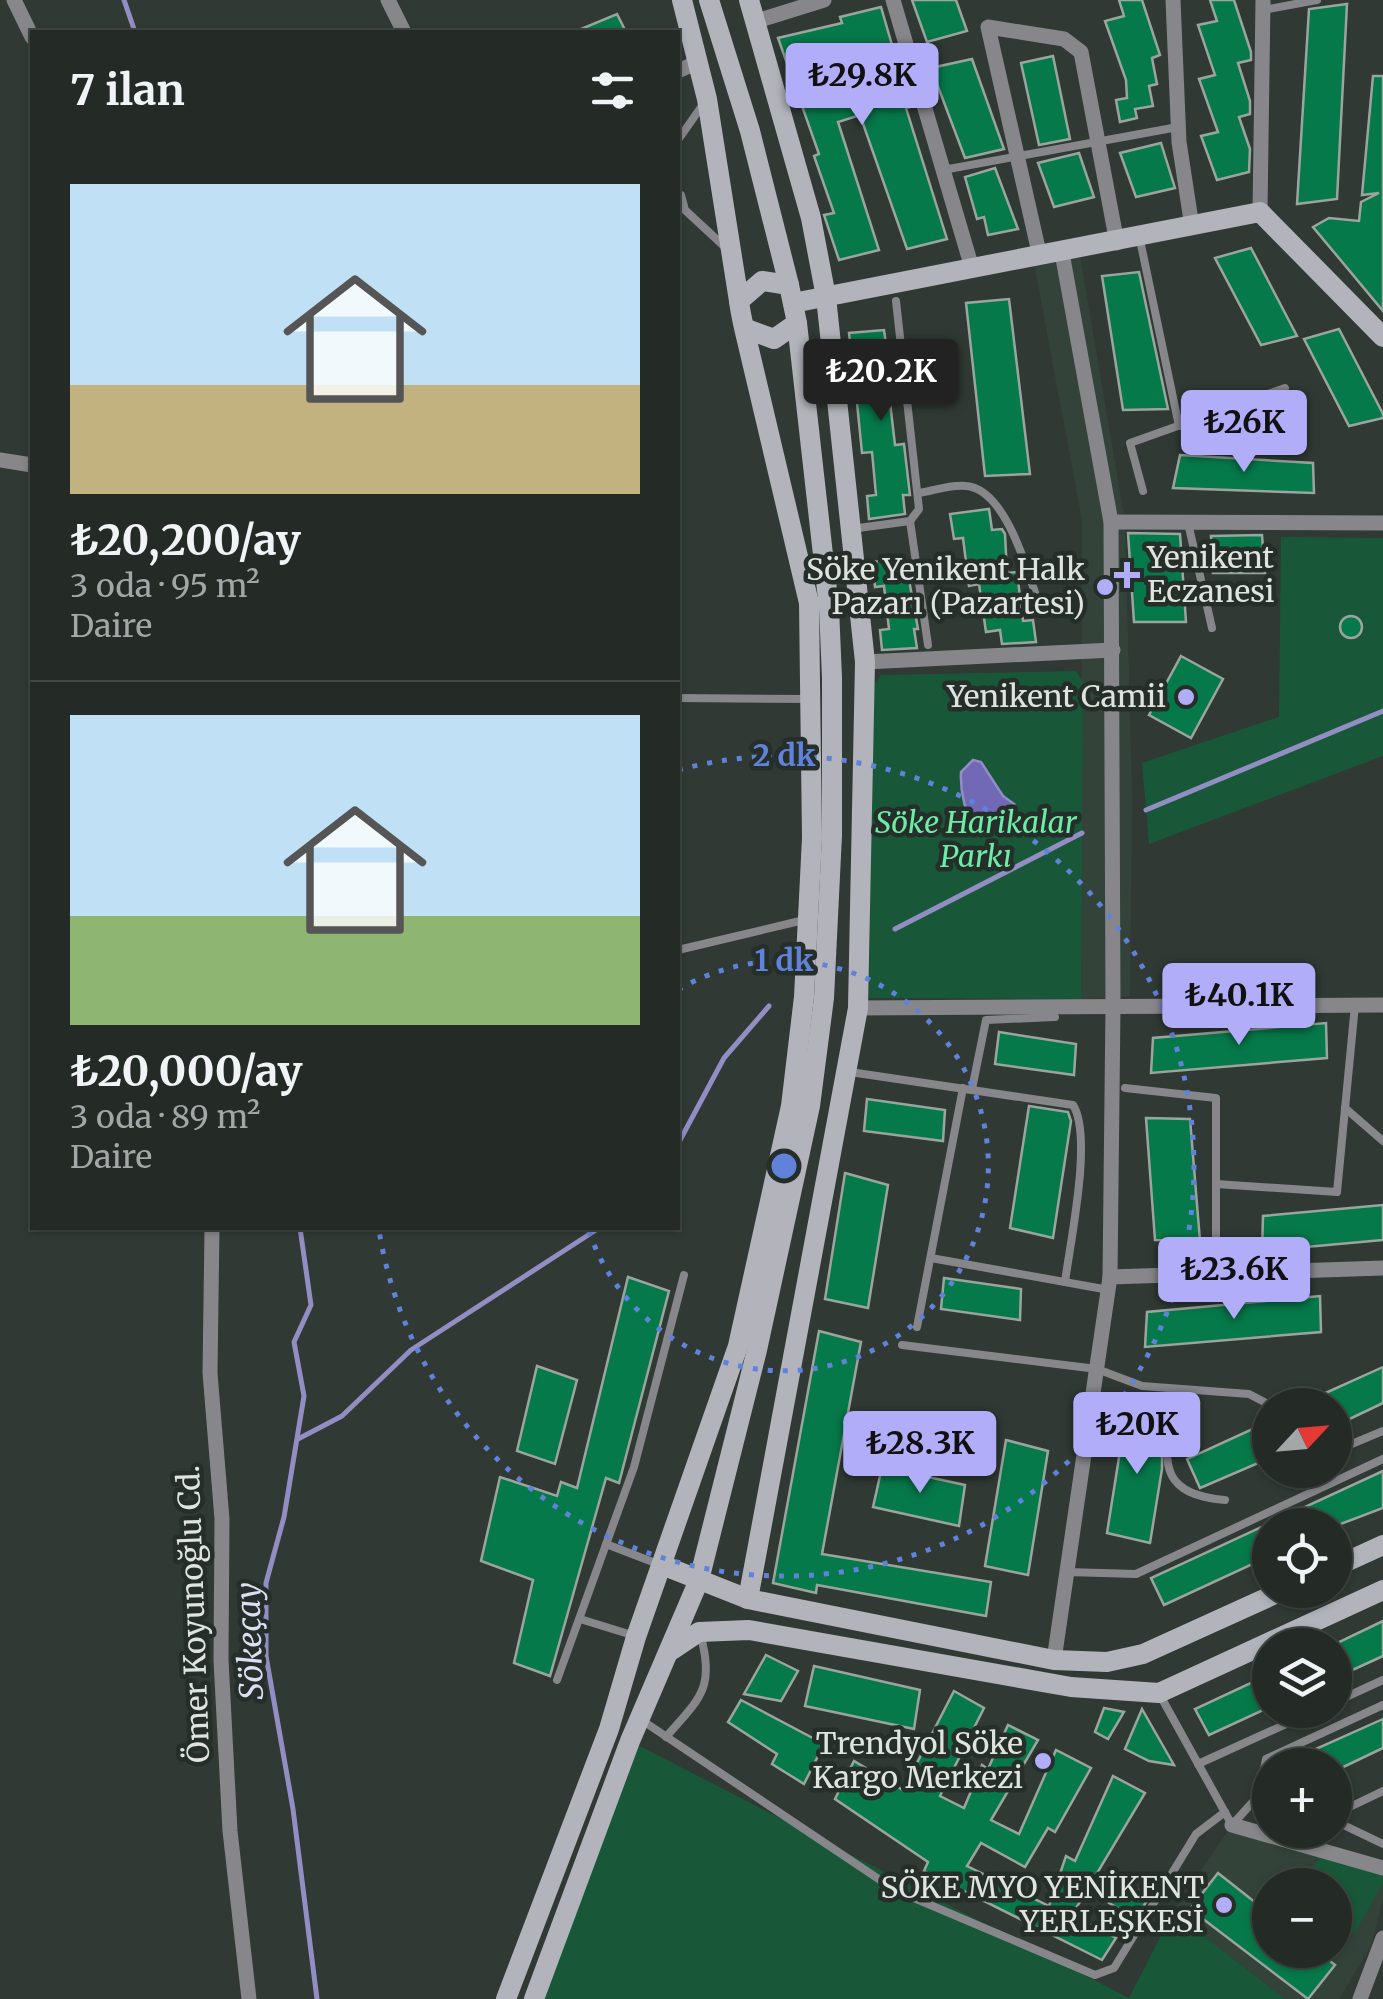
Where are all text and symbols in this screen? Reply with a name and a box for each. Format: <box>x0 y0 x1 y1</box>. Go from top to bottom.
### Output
pin: ₺29.8K <box>781 43 943 128</box>
text: ₺29.8K <box>808 55 916 95</box>
icon: filters <box>585 63 640 118</box>
text: 7 ilan <box>70 64 185 116</box>
icon: home <box>265 249 445 429</box>
pin: ₺20.2K <box>800 339 962 424</box>
text: ₺20.2K <box>825 351 937 391</box>
pin: ₺26K <box>1185 390 1303 475</box>
text: ₺26K <box>1203 402 1285 442</box>
text: ₺20,200/ay <box>70 514 301 566</box>
place label: Yenikent Eczanesi <box>1146 538 1274 610</box>
place label: Söke Yenikent Halk Pazarı (Pazartesi) <box>806 550 1085 622</box>
marker: Yenikent Eczanesi <box>1116 564 1138 586</box>
text: 3 oda · 95 m² <box>70 566 260 606</box>
marker: Söke Yenikent Halk Pazarı (Pazartesi) <box>1094 576 1116 598</box>
text: Daire <box>70 606 152 646</box>
place label: Yenikent Camii <box>946 677 1166 715</box>
marker: Yenikent Camii <box>1175 686 1197 708</box>
text: 2 dk <box>753 736 816 774</box>
icon: home <box>265 780 445 960</box>
park label: Söke Harikalar Parkı <box>875 803 1078 875</box>
text: 1 dk <box>755 941 814 979</box>
pin: ₺40.1K <box>1158 963 1320 1048</box>
text: ₺40.1K <box>1184 975 1294 1015</box>
text: ₺20,000/ay <box>70 1045 302 1097</box>
text: 3 oda · 89 m² <box>70 1097 260 1137</box>
text: Daire <box>70 1137 152 1177</box>
centre of rings <box>766 1148 802 1184</box>
pin: ₺23.6K <box>1153 1237 1315 1322</box>
text: ₺23.6K <box>1180 1249 1288 1289</box>
north arrow <box>1252 1388 1352 1488</box>
map controls <box>1252 1388 1352 1968</box>
pin: ₺20K <box>1078 1392 1196 1477</box>
text: ₺20K <box>1095 1404 1179 1444</box>
pin: ₺28.3K <box>839 1411 1001 1496</box>
text: ₺28.3K <box>865 1423 975 1463</box>
street label: Ömer Koyunoğlu Cd. <box>169 1465 217 1764</box>
button: locate <box>1252 1508 1352 1608</box>
water label: Sökeçay <box>228 1581 272 1701</box>
button: layers <box>1252 1628 1352 1728</box>
place label: Trendyol Söke Kargo Merkezi <box>812 1724 1023 1796</box>
button: + <box>1252 1748 1352 1848</box>
marker: Trendyol Söke Kargo Merkezi <box>1032 1750 1054 1772</box>
place label: SÖKE MYO YENİKENT YERLEŞKESİ <box>881 1868 1204 1940</box>
button: − <box>1252 1868 1352 1968</box>
marker: SÖKE MYO YENİKENT YERLEŞKESİ <box>1213 1894 1235 1916</box>

